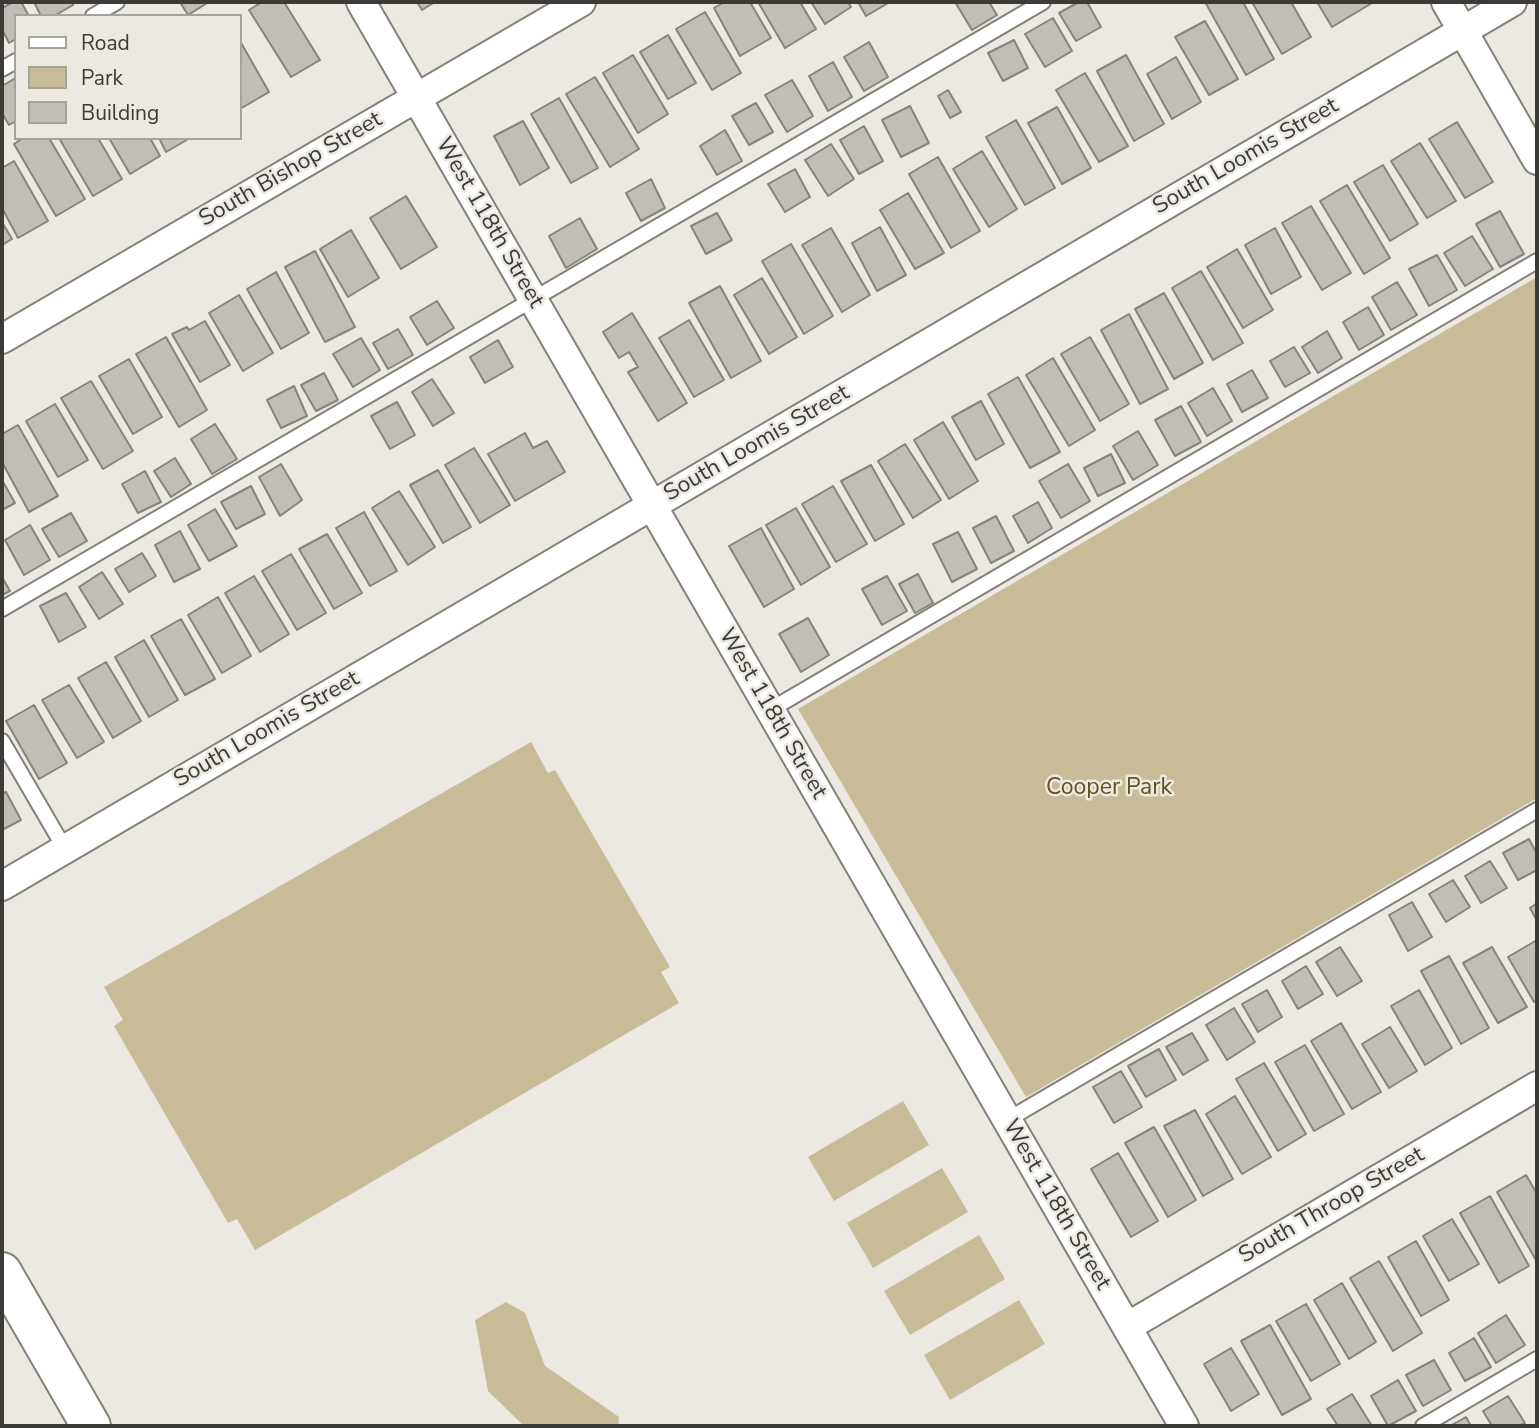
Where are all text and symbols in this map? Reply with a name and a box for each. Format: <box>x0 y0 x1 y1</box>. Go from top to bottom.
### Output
legend <box>14 14 242 140</box>
text: Road <box>81 29 130 57</box>
text: Park <box>81 64 123 92</box>
street label: South Loomis Street <box>1148 93 1344 221</box>
text: Building <box>81 99 159 127</box>
street label: South Bishop Street <box>195 106 387 234</box>
street label: West 118th Street <box>429 133 549 313</box>
street label: South Loomis Street <box>659 380 855 508</box>
street label: West 118th Street <box>712 624 832 804</box>
street label: South Loomis Street <box>169 666 365 794</box>
park label: Cooper Park <box>1046 774 1172 802</box>
street label: West 118th Street <box>996 1115 1116 1295</box>
street label: South Throop Street <box>1234 1142 1430 1270</box>

